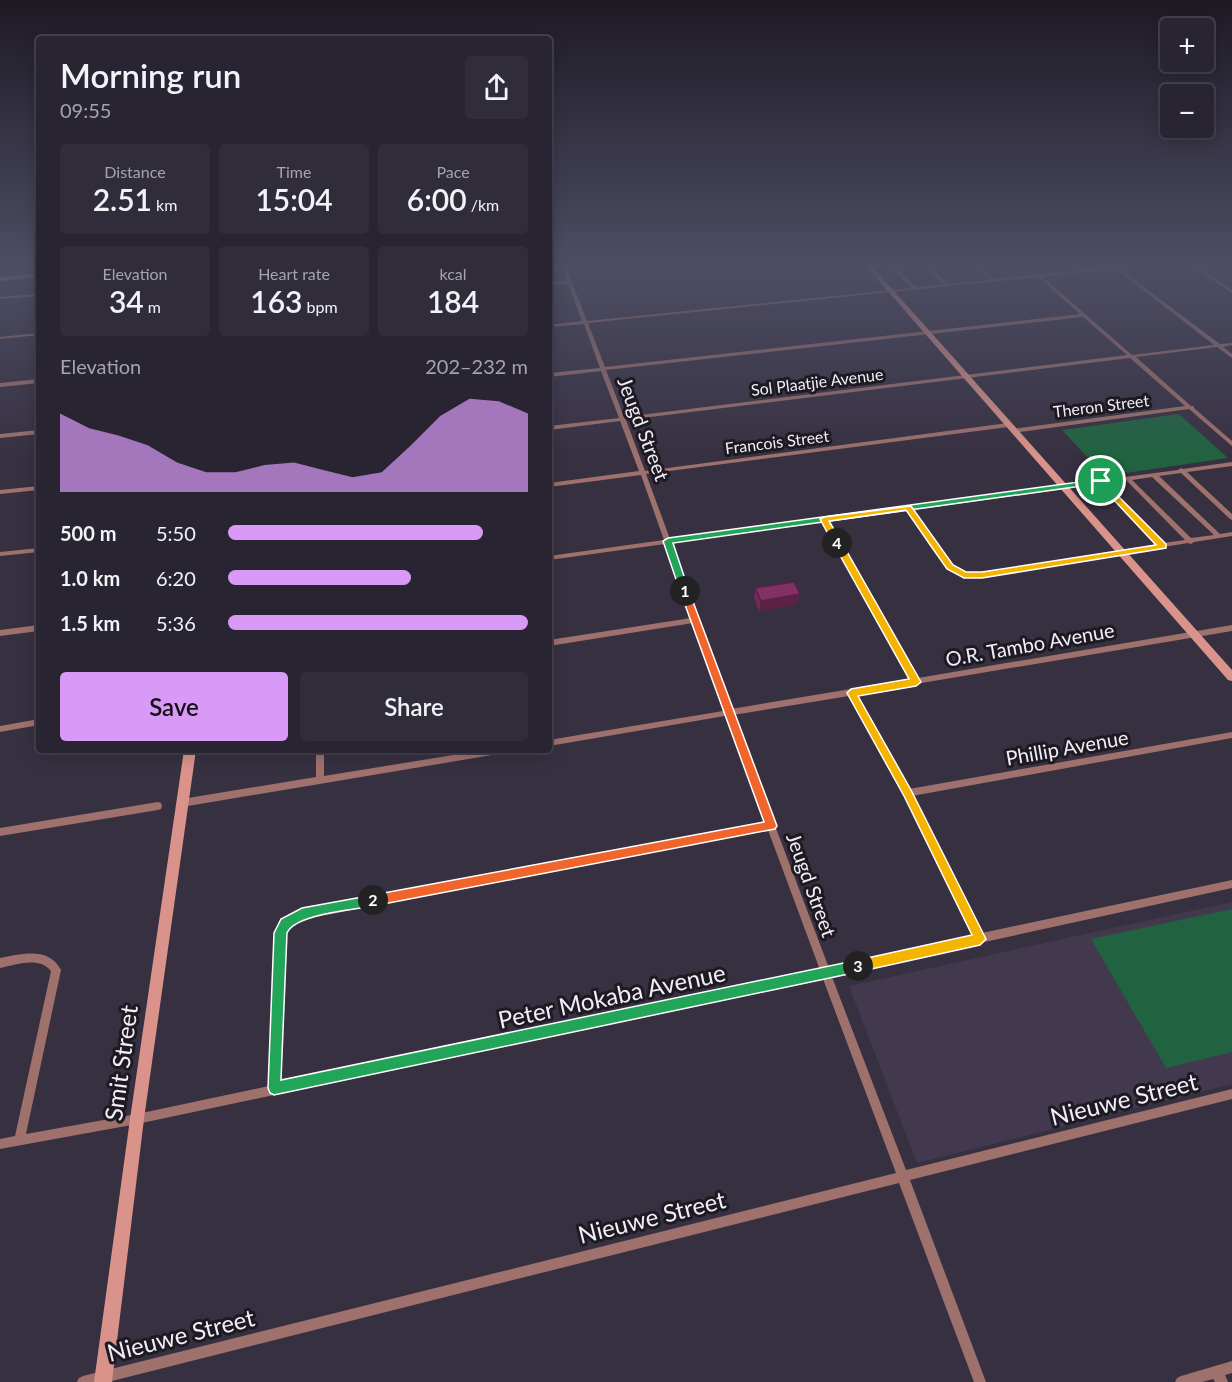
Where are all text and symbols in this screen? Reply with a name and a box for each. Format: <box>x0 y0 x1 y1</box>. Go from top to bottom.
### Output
map controls <box>1160 18 1214 138</box>
button: + <box>1160 18 1214 72</box>
text: Morning run <box>60 55 241 95</box>
button: share <box>465 56 528 119</box>
button: − <box>1160 84 1214 138</box>
text: 09:55 <box>60 98 111 122</box>
text: Distance <box>104 162 166 181</box>
text: Time <box>277 162 311 181</box>
text: Pace <box>436 162 470 181</box>
text: 2.51 <box>93 181 152 217</box>
text: 15:04 <box>255 181 333 217</box>
text: 6:00 <box>407 181 467 217</box>
text: km <box>152 195 177 214</box>
text: /km <box>467 195 499 214</box>
text: Elevation <box>103 264 168 283</box>
text: Heart rate <box>258 264 330 283</box>
text: kcal <box>439 264 467 283</box>
text: 34 <box>109 283 144 319</box>
text: 163 <box>250 283 303 319</box>
text: 184 <box>427 283 479 319</box>
text: m <box>144 297 161 316</box>
text: bpm <box>303 297 338 316</box>
text: Elevation <box>60 354 141 378</box>
text: 202–232 m <box>425 354 528 378</box>
street label: Sol Plaatjie Avenue <box>750 364 884 399</box>
street label: Jeugd Street <box>613 373 675 484</box>
street label: Theron Street <box>1052 390 1150 421</box>
street label: Francois Street <box>724 426 830 457</box>
pin <box>1075 455 1126 506</box>
icon: arrive <box>1084 464 1117 497</box>
text: 500 m <box>60 521 116 545</box>
text: 5:50 <box>156 521 196 545</box>
pin: 4 <box>822 528 852 558</box>
text: 4 <box>832 533 842 552</box>
text: 1.0 km <box>60 566 120 590</box>
text: 6:20 <box>156 566 196 590</box>
pin: 1 <box>670 576 700 606</box>
text: 1 <box>680 581 690 600</box>
text: 1.5 km <box>60 611 120 635</box>
text: 5:36 <box>156 611 196 635</box>
street label: O.R. Tambo Avenue <box>943 617 1116 671</box>
button: Save <box>60 672 288 741</box>
button: Share <box>300 672 528 741</box>
street label: Phillip Avenue <box>1004 724 1130 770</box>
street label: Jeugd Street <box>782 829 842 940</box>
pin: 2 <box>358 885 388 915</box>
text: 2 <box>368 890 378 909</box>
pin: 3 <box>843 951 873 981</box>
text: 3 <box>853 956 863 975</box>
street label: Peter Mokaba Avenue <box>495 957 728 1034</box>
street label: Smit Street <box>98 1003 143 1122</box>
street label: Nieuwe Street <box>1047 1066 1201 1131</box>
street label: Nieuwe Street <box>575 1184 729 1249</box>
street label: Nieuwe Street <box>104 1302 258 1367</box>

